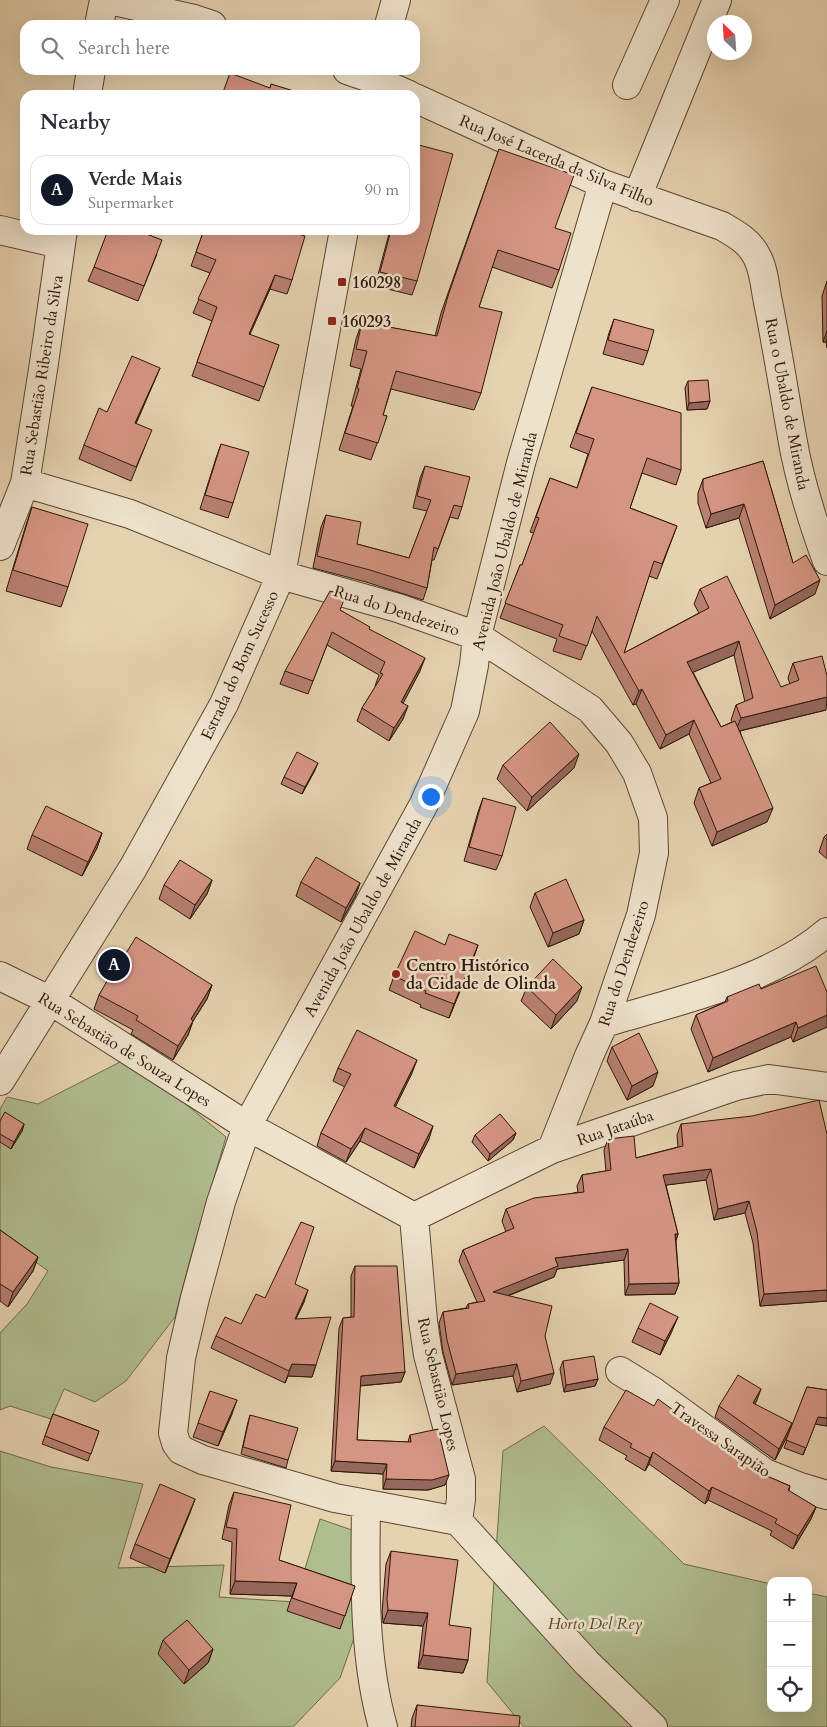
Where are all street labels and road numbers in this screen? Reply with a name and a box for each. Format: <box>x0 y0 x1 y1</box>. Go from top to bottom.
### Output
street label: Rua José Lacerda da Silva Filho <box>456 110 658 212</box>
street label: Rua Sebastião Ribeiro da Silva <box>15 273 69 477</box>
street label: Rua o Ubaldo de Miranda <box>760 316 815 492</box>
street label: Avenida João Ubaldo de Miranda <box>467 429 543 653</box>
street label: Rua do Dendezeiro <box>331 580 463 642</box>
street label: Estrada do Bom Sucesso <box>196 587 284 744</box>
street label: Avenida João Ubaldo de Miranda <box>299 814 427 1021</box>
street label: Rua do Dendezeiro <box>593 897 655 1029</box>
street label: Rua Sebastião de Souza Lopes <box>34 988 215 1112</box>
street label: Rua Jataúba <box>574 1105 657 1151</box>
street label: Rua Sebastião Lopes <box>412 1315 464 1453</box>
street label: Travessa Sarapião <box>666 1397 775 1483</box>

